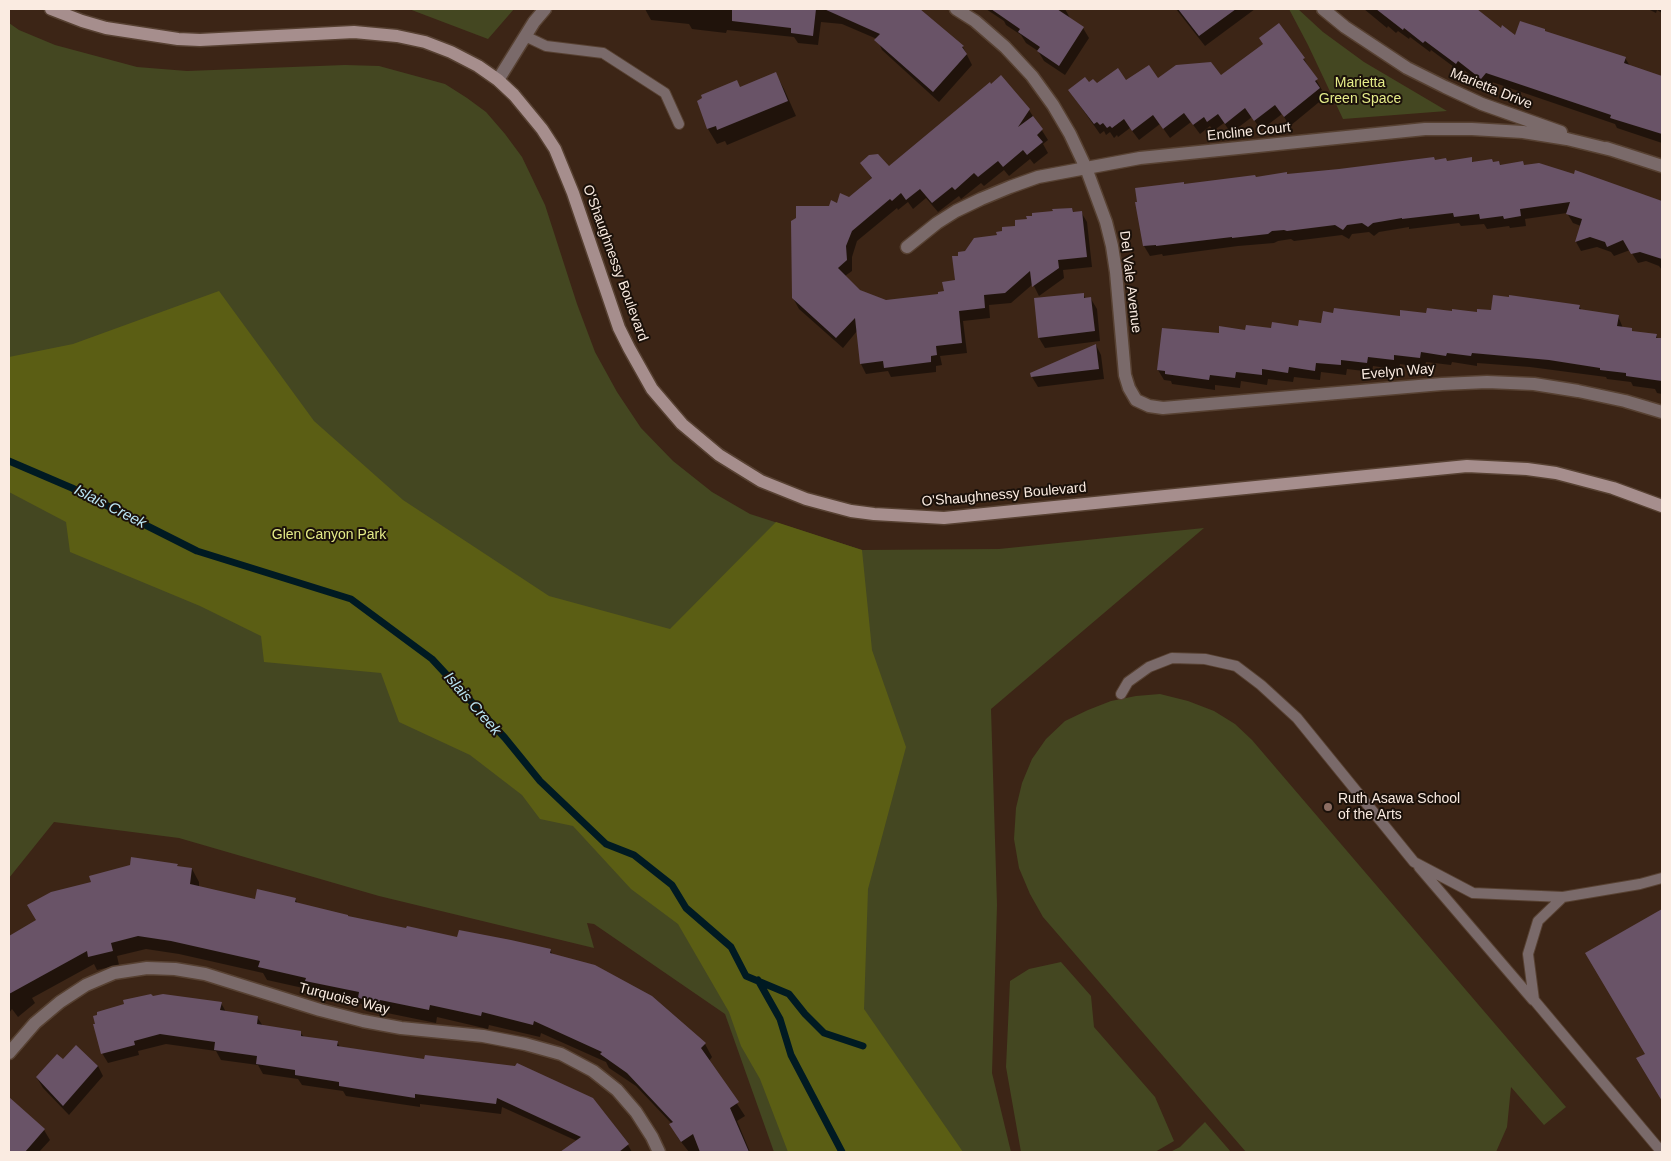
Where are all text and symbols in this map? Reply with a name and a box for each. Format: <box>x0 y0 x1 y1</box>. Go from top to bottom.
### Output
street label: Marietta Drive <box>1447 65 1535 113</box>
park label: Marietta Green Space <box>1319 75 1401 108</box>
street label: Encline Court <box>1206 119 1292 145</box>
street label: O'Shaughnessy Boulevard <box>579 182 651 344</box>
street label: Del Vale Avenue <box>1115 230 1145 334</box>
street label: Evelyn Way <box>1361 360 1435 384</box>
street label: O'Shaughnessy Boulevard <box>921 479 1087 511</box>
water label: Islais Creek <box>71 481 149 533</box>
park label: Glen Canyon Park <box>272 527 386 543</box>
water label: Islais Creek <box>440 669 504 739</box>
place label: Ruth Asawa School of the Arts <box>1338 791 1460 824</box>
marker: Ruth Asawa School of the Arts <box>1322 801 1334 813</box>
street label: Turquoise Way <box>297 980 391 1018</box>

